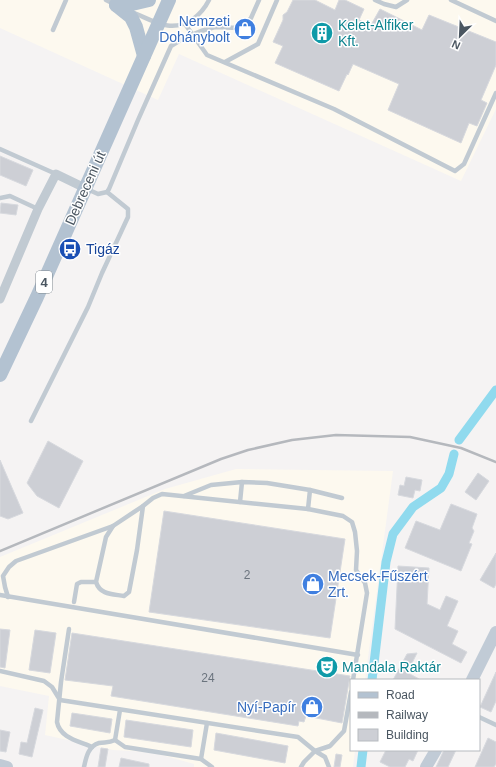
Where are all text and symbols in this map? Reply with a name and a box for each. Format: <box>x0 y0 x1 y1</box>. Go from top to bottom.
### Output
place label: Nemzeti Dohánybolt <box>159 13 230 45</box>
shop icon: Nemzeti Dohánybolt <box>232 16 258 42</box>
north arrow <box>440 16 480 56</box>
place label: Kelet-Alfiker Kft. <box>338 17 414 49</box>
building icon: Kelet-Alfiker Kft. <box>309 20 335 46</box>
text: N <box>450 38 462 52</box>
street label: Debreceni út <box>62 148 108 228</box>
bus stop icon: Tigáz <box>57 236 83 262</box>
place label: Tigáz <box>86 241 120 257</box>
road number: 4 <box>36 271 52 293</box>
house number: 2 <box>244 568 251 582</box>
place label: Mecsek-Fűszért Zrt. <box>328 568 428 600</box>
shop icon: Mecsek-Fűszért Zrt. <box>300 571 326 597</box>
theatre icon: Mandala Raktár <box>314 654 340 680</box>
place label: Mandala Raktár <box>342 659 441 675</box>
house number: 24 <box>201 671 215 685</box>
legend <box>350 679 480 751</box>
text: Road <box>386 688 415 702</box>
shop icon: Nyí-Papír <box>299 694 325 720</box>
place label: Nyí-Papír <box>237 699 296 715</box>
text: Railway <box>386 708 428 722</box>
text: Building <box>386 728 429 742</box>

